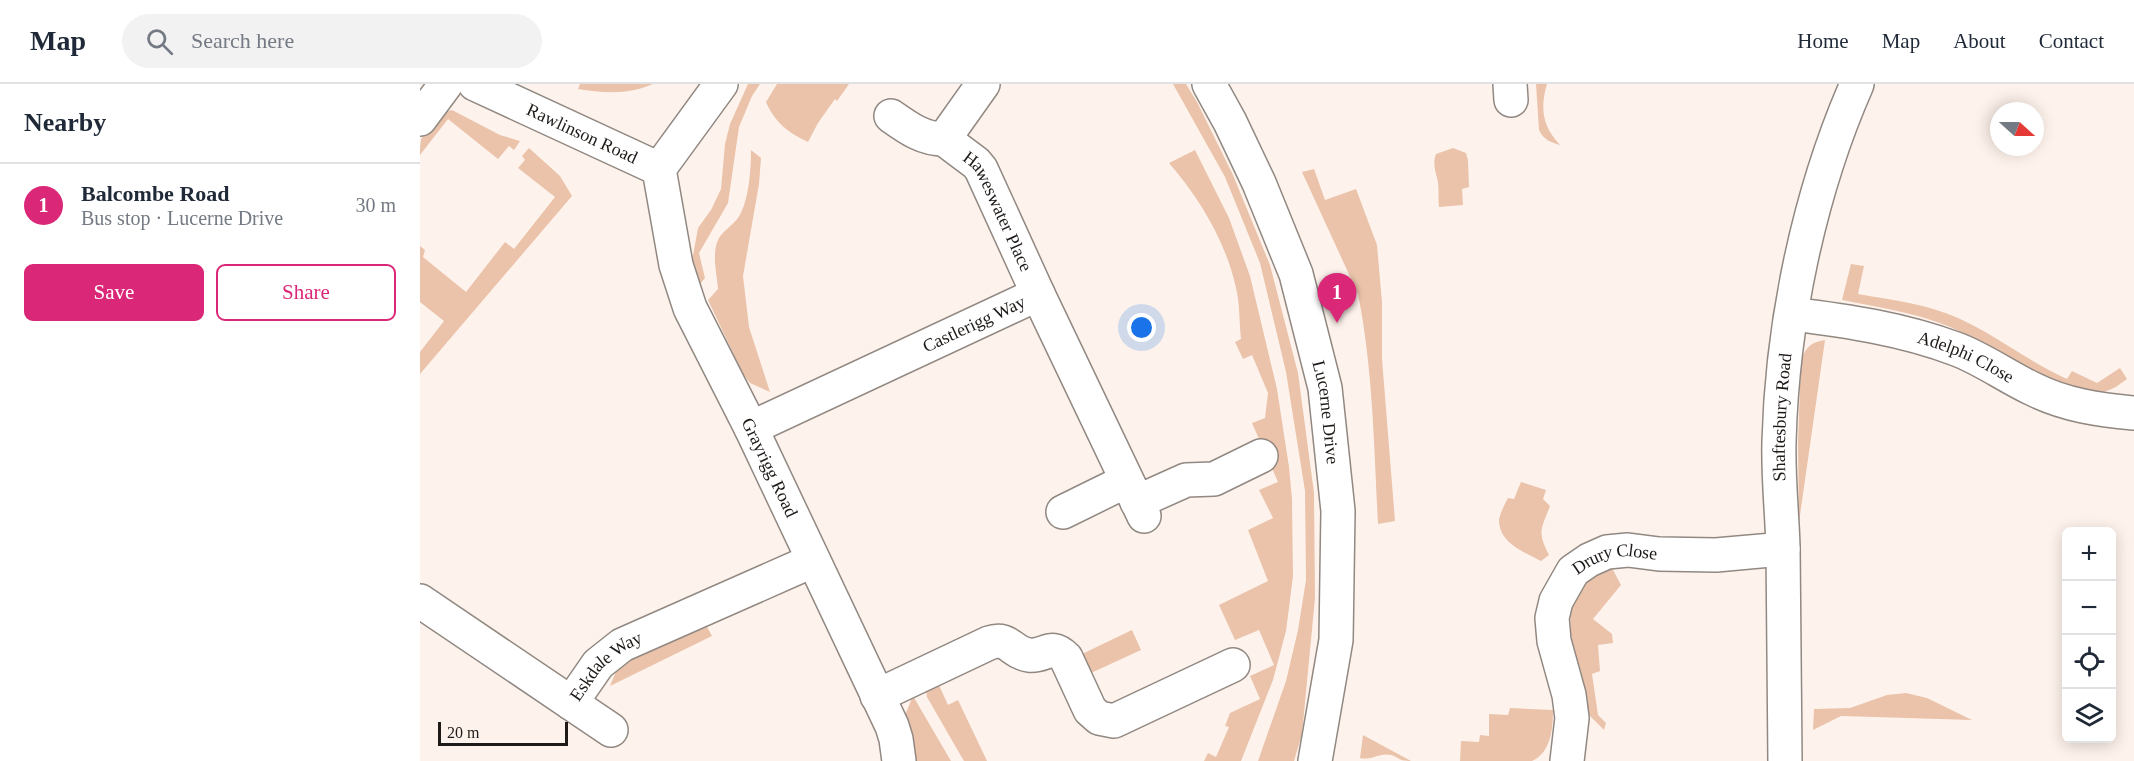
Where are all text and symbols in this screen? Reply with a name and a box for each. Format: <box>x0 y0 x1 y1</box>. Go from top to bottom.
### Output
search box <box>122 14 542 68</box>
text: Map <box>30 25 86 56</box>
icon: search <box>143 25 176 58</box>
text: Search here <box>191 28 294 53</box>
text: Home <box>1797 29 1849 53</box>
text: Map <box>1882 29 1920 53</box>
text: About <box>1953 29 2006 53</box>
text: Contact <box>2039 29 2104 53</box>
street label: Rawlinson Road <box>524 99 641 168</box>
north arrow <box>1990 102 2044 156</box>
text: Nearby <box>24 108 106 137</box>
street label: Haweswater Place <box>959 147 1036 275</box>
text: Balcombe Road <box>81 181 230 206</box>
text: 1 <box>39 194 49 216</box>
text: 30 m <box>355 194 396 216</box>
text: Bus stop · Lucerne Drive <box>81 207 283 229</box>
button: Save <box>24 264 204 321</box>
button: Share <box>216 264 396 321</box>
pin: 1 <box>1318 274 1356 323</box>
street label: Castlerigg Way <box>919 291 1028 356</box>
your location <box>1127 313 1156 342</box>
street label: Adelphi Close <box>1915 327 2017 387</box>
street label: Shaftesbury Road <box>1769 352 1795 482</box>
street label: Lucerne Drive <box>1308 358 1343 465</box>
street label: Grayrigg Road <box>738 414 802 520</box>
map controls <box>2062 527 2116 743</box>
button: + <box>2062 527 2116 581</box>
street label: Drury Close <box>1568 540 1659 579</box>
button: − <box>2062 581 2116 635</box>
street label: Eskdale Way <box>566 628 645 705</box>
button: locate <box>2062 635 2116 689</box>
button: layers <box>2062 689 2116 743</box>
scale bar <box>438 719 568 746</box>
text: 20 m <box>447 724 479 741</box>

